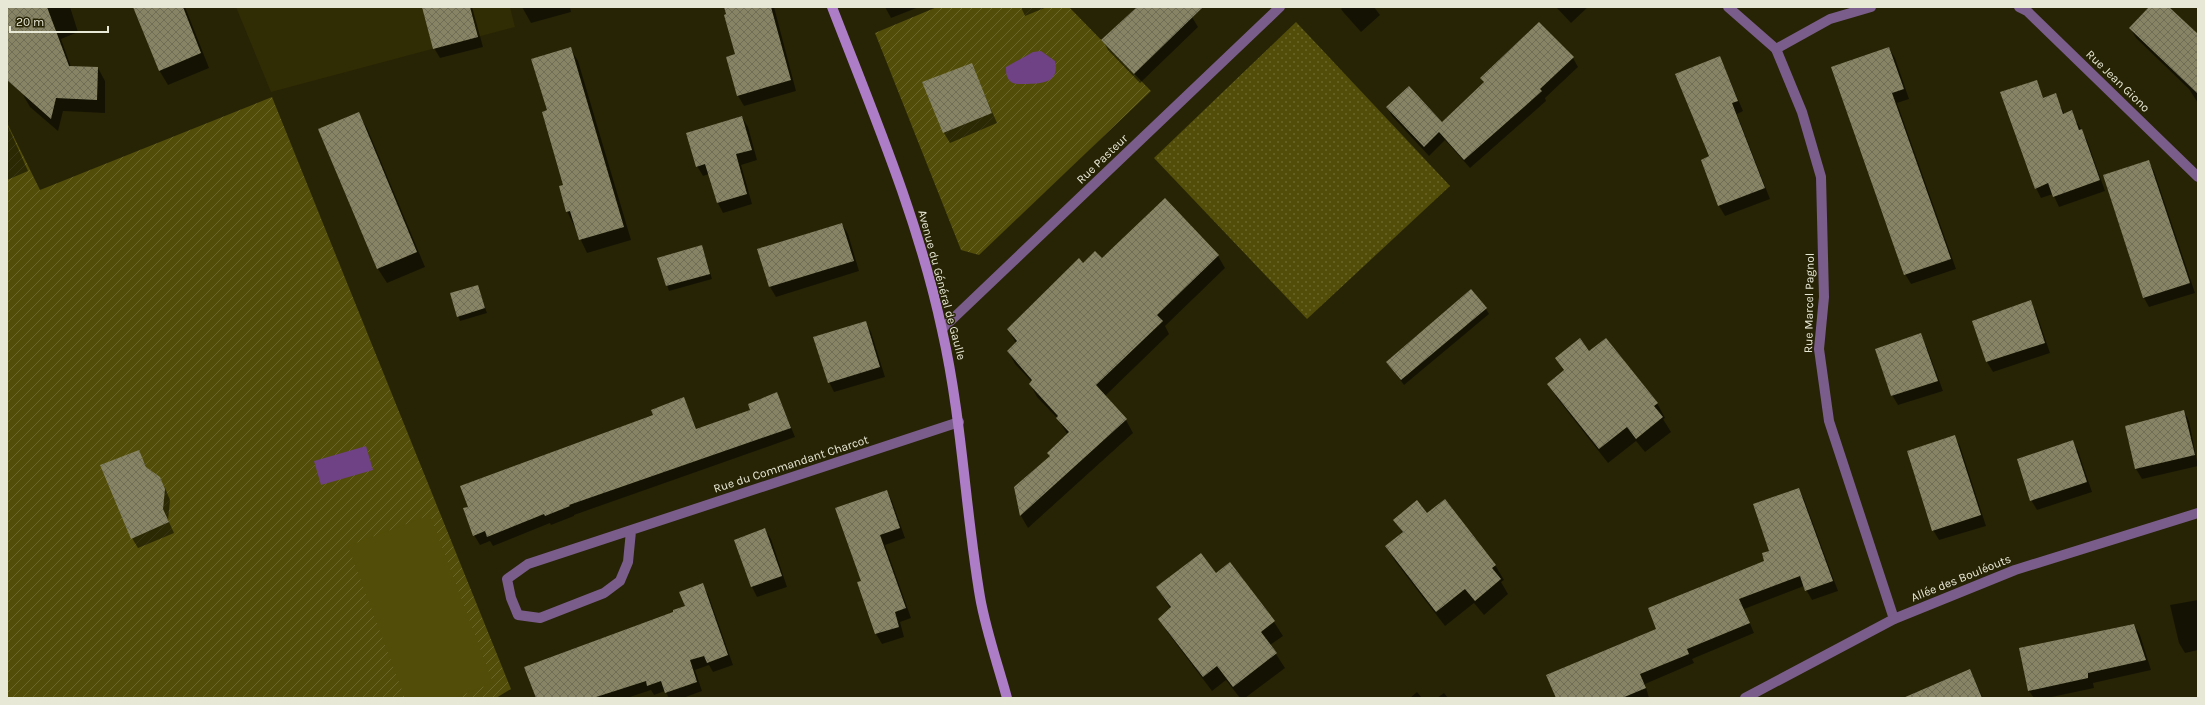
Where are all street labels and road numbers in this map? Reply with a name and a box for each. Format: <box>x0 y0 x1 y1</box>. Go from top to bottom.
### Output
street label: Rue Jean Giono <box>2083 47 2153 115</box>
street label: Rue Pasteur <box>1074 131 1131 187</box>
street label: Avenue du Général de Gaulle <box>915 209 969 361</box>
street label: Rue Marcel Pagnol <box>1801 253 1817 353</box>
street label: Rue du Commandant Charcot <box>712 432 871 496</box>
street label: Allée des Bouléouts <box>1909 552 2013 604</box>

